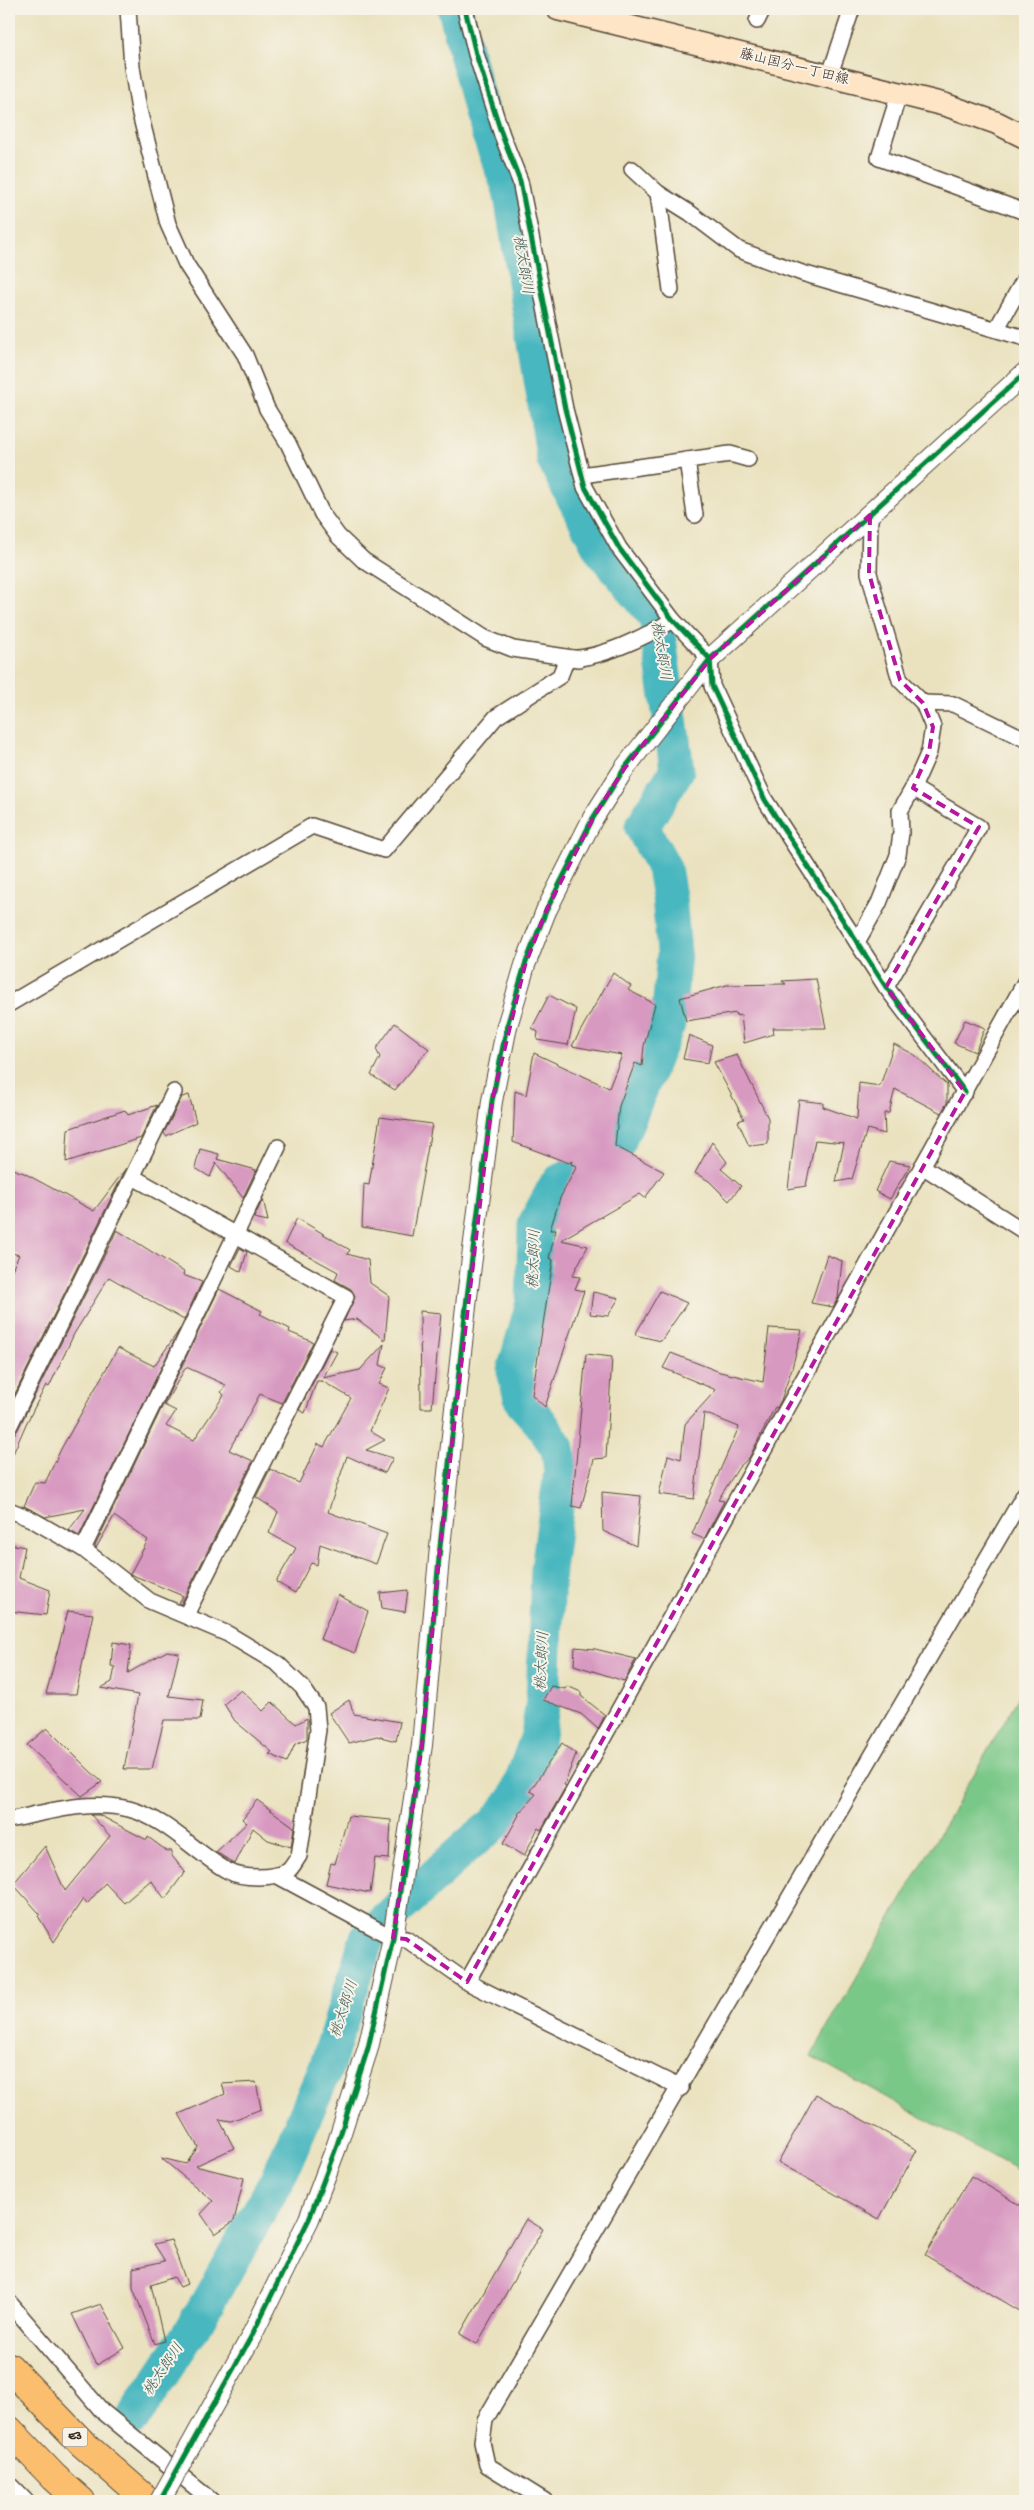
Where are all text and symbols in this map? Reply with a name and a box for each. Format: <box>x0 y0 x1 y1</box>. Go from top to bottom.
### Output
street label: 藤山国分一丁田線 <box>738 46 850 90</box>
water label: 桃太郎川 <box>508 234 536 296</box>
water label: 桃太郎川 <box>646 620 674 682</box>
water label: 桃太郎川 <box>525 1229 545 1289</box>
water label: 桃太郎川 <box>532 1631 554 1691</box>
water label: 桃太郎川 <box>327 1978 363 2040</box>
water label: 桃太郎川 <box>140 2340 188 2400</box>
road number: E3 <box>62 2428 88 2446</box>

